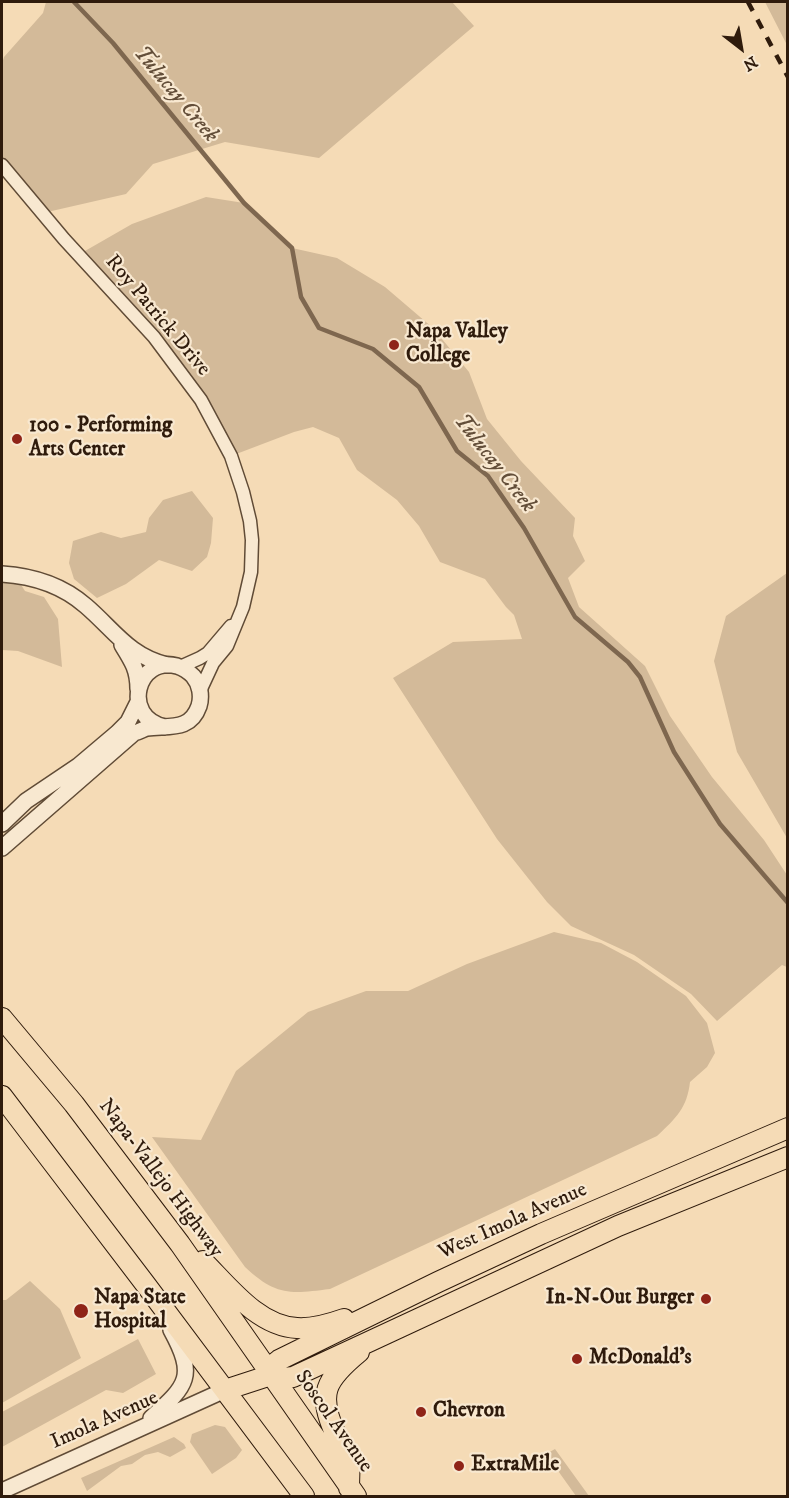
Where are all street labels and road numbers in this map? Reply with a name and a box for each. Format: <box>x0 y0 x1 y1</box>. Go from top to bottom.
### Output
street label: Roy Patrick Drive <box>99 250 215 382</box>
street label: Napa-Vallejo Highway <box>92 1095 228 1263</box>
street label: West Imola Avenue <box>435 1178 591 1266</box>
street label: Soscol Avenue <box>289 1366 377 1478</box>
street label: Imola Avenue <box>47 1386 163 1456</box>

